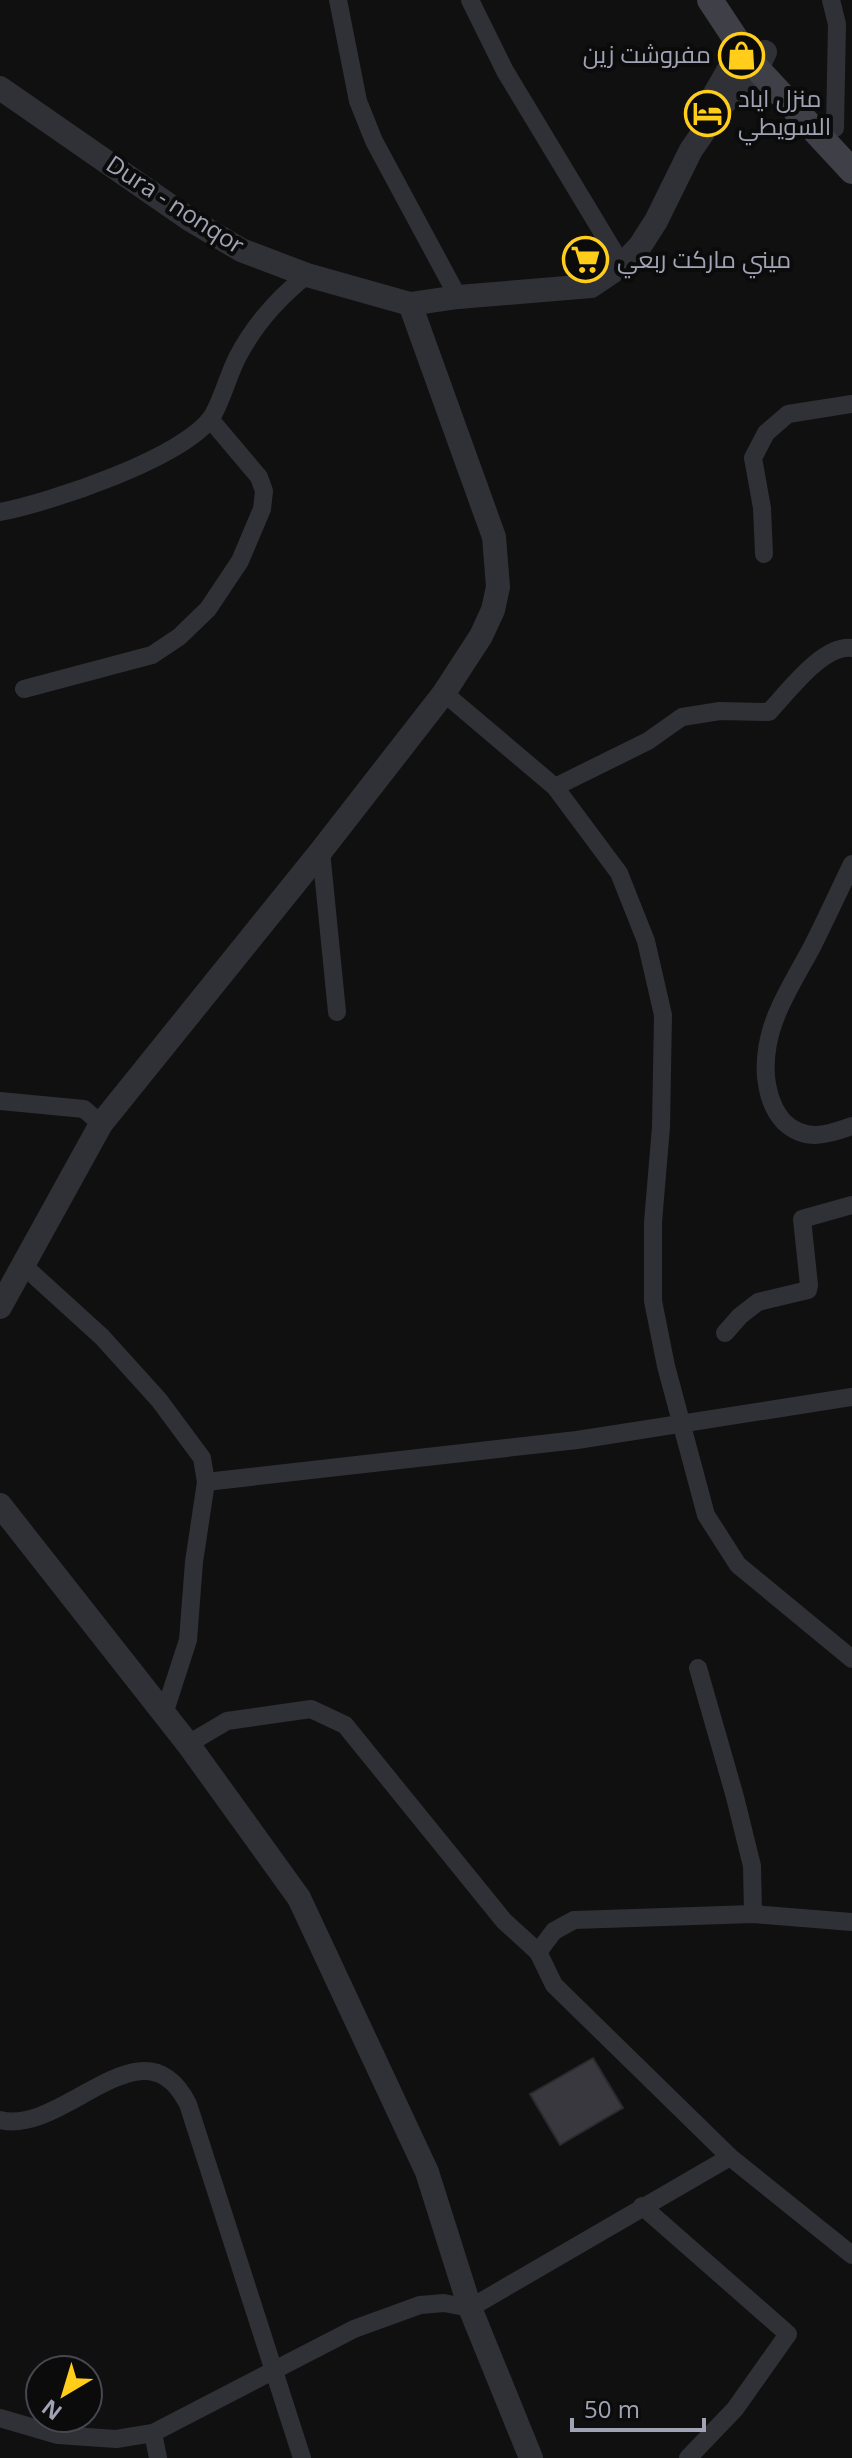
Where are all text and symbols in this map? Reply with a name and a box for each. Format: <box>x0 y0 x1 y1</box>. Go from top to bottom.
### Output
shop icon: مفروشت زين <box>718 31 766 79</box>
place label: مفروشت زين <box>583 37 711 70</box>
place label: منزل اياد السويطي <box>738 81 831 146</box>
hotel icon: منزل اياد السويطي <box>683 89 731 137</box>
street label: Dura - nonqor <box>100 147 251 261</box>
supermarket icon: ميني ماركت ربعي <box>562 236 610 284</box>
place label: ميني ماركت ربعي <box>617 242 791 279</box>
north arrow <box>24 2354 104 2434</box>
scale bar <box>572 2382 704 2432</box>
text: 50 m <box>584 2392 640 2425</box>
text: N <box>35 2393 67 2428</box>

